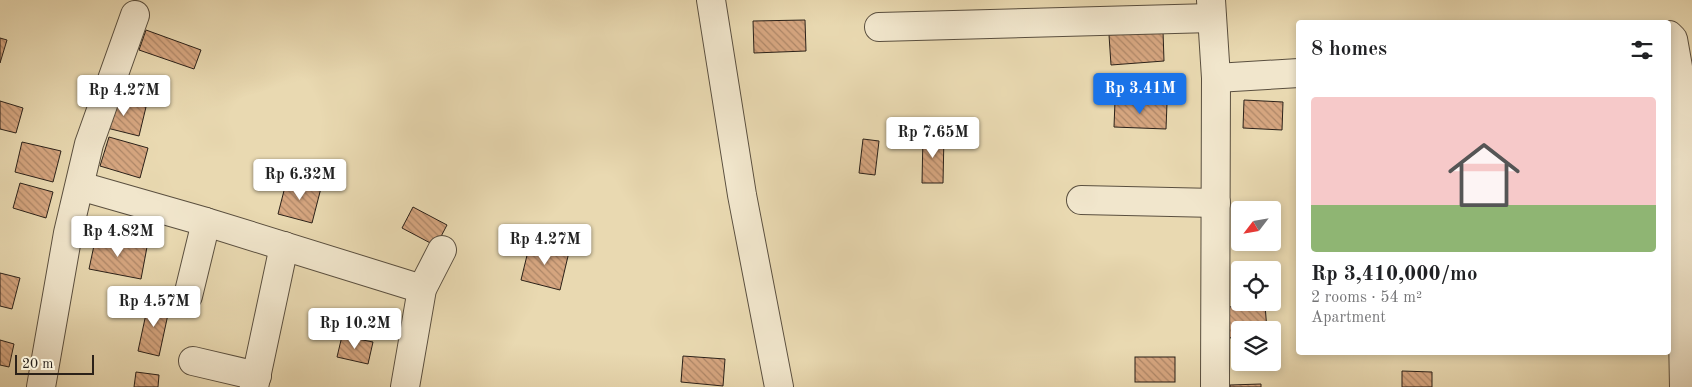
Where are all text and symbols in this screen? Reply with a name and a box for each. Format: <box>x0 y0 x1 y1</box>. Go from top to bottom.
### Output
icon: filters <box>1628 36 1656 64</box>
text: 8 homes <box>1311 39 1387 60</box>
pin: Rp 3.41M <box>1088 72 1192 115</box>
pin: Rp 4.27M <box>72 74 176 117</box>
text: Rp 3.41M <box>1104 81 1176 97</box>
text: Rp 4.27M <box>88 83 160 99</box>
pin: Rp 7.65M <box>881 116 985 159</box>
text: Rp 7.65M <box>897 125 969 141</box>
icon: home <box>1439 130 1529 220</box>
pin: Rp 6.32M <box>248 158 352 201</box>
text: Rp 6.32M <box>264 167 336 183</box>
north arrow <box>1231 201 1281 251</box>
map controls <box>1231 201 1281 371</box>
pin: Rp 4.82M <box>66 216 170 258</box>
text: Rp 4.82M <box>82 224 154 240</box>
pin: Rp 4.27M <box>493 224 597 266</box>
text: Rp 4.27M <box>509 232 581 248</box>
button: locate <box>1231 261 1281 311</box>
text: Rp 3,410,000/mo <box>1311 264 1478 285</box>
pin: Rp 4.57M <box>102 286 206 328</box>
text: 2 rooms · 54 m² <box>1311 290 1422 306</box>
text: Rp 4.57M <box>118 294 190 310</box>
pin: Rp 10.2M <box>303 308 407 350</box>
text: Apartment <box>1311 310 1386 326</box>
text: Rp 10.2M <box>319 316 391 332</box>
button: layers <box>1231 321 1281 371</box>
scale bar <box>15 352 94 375</box>
text: 20 m <box>22 357 53 371</box>

